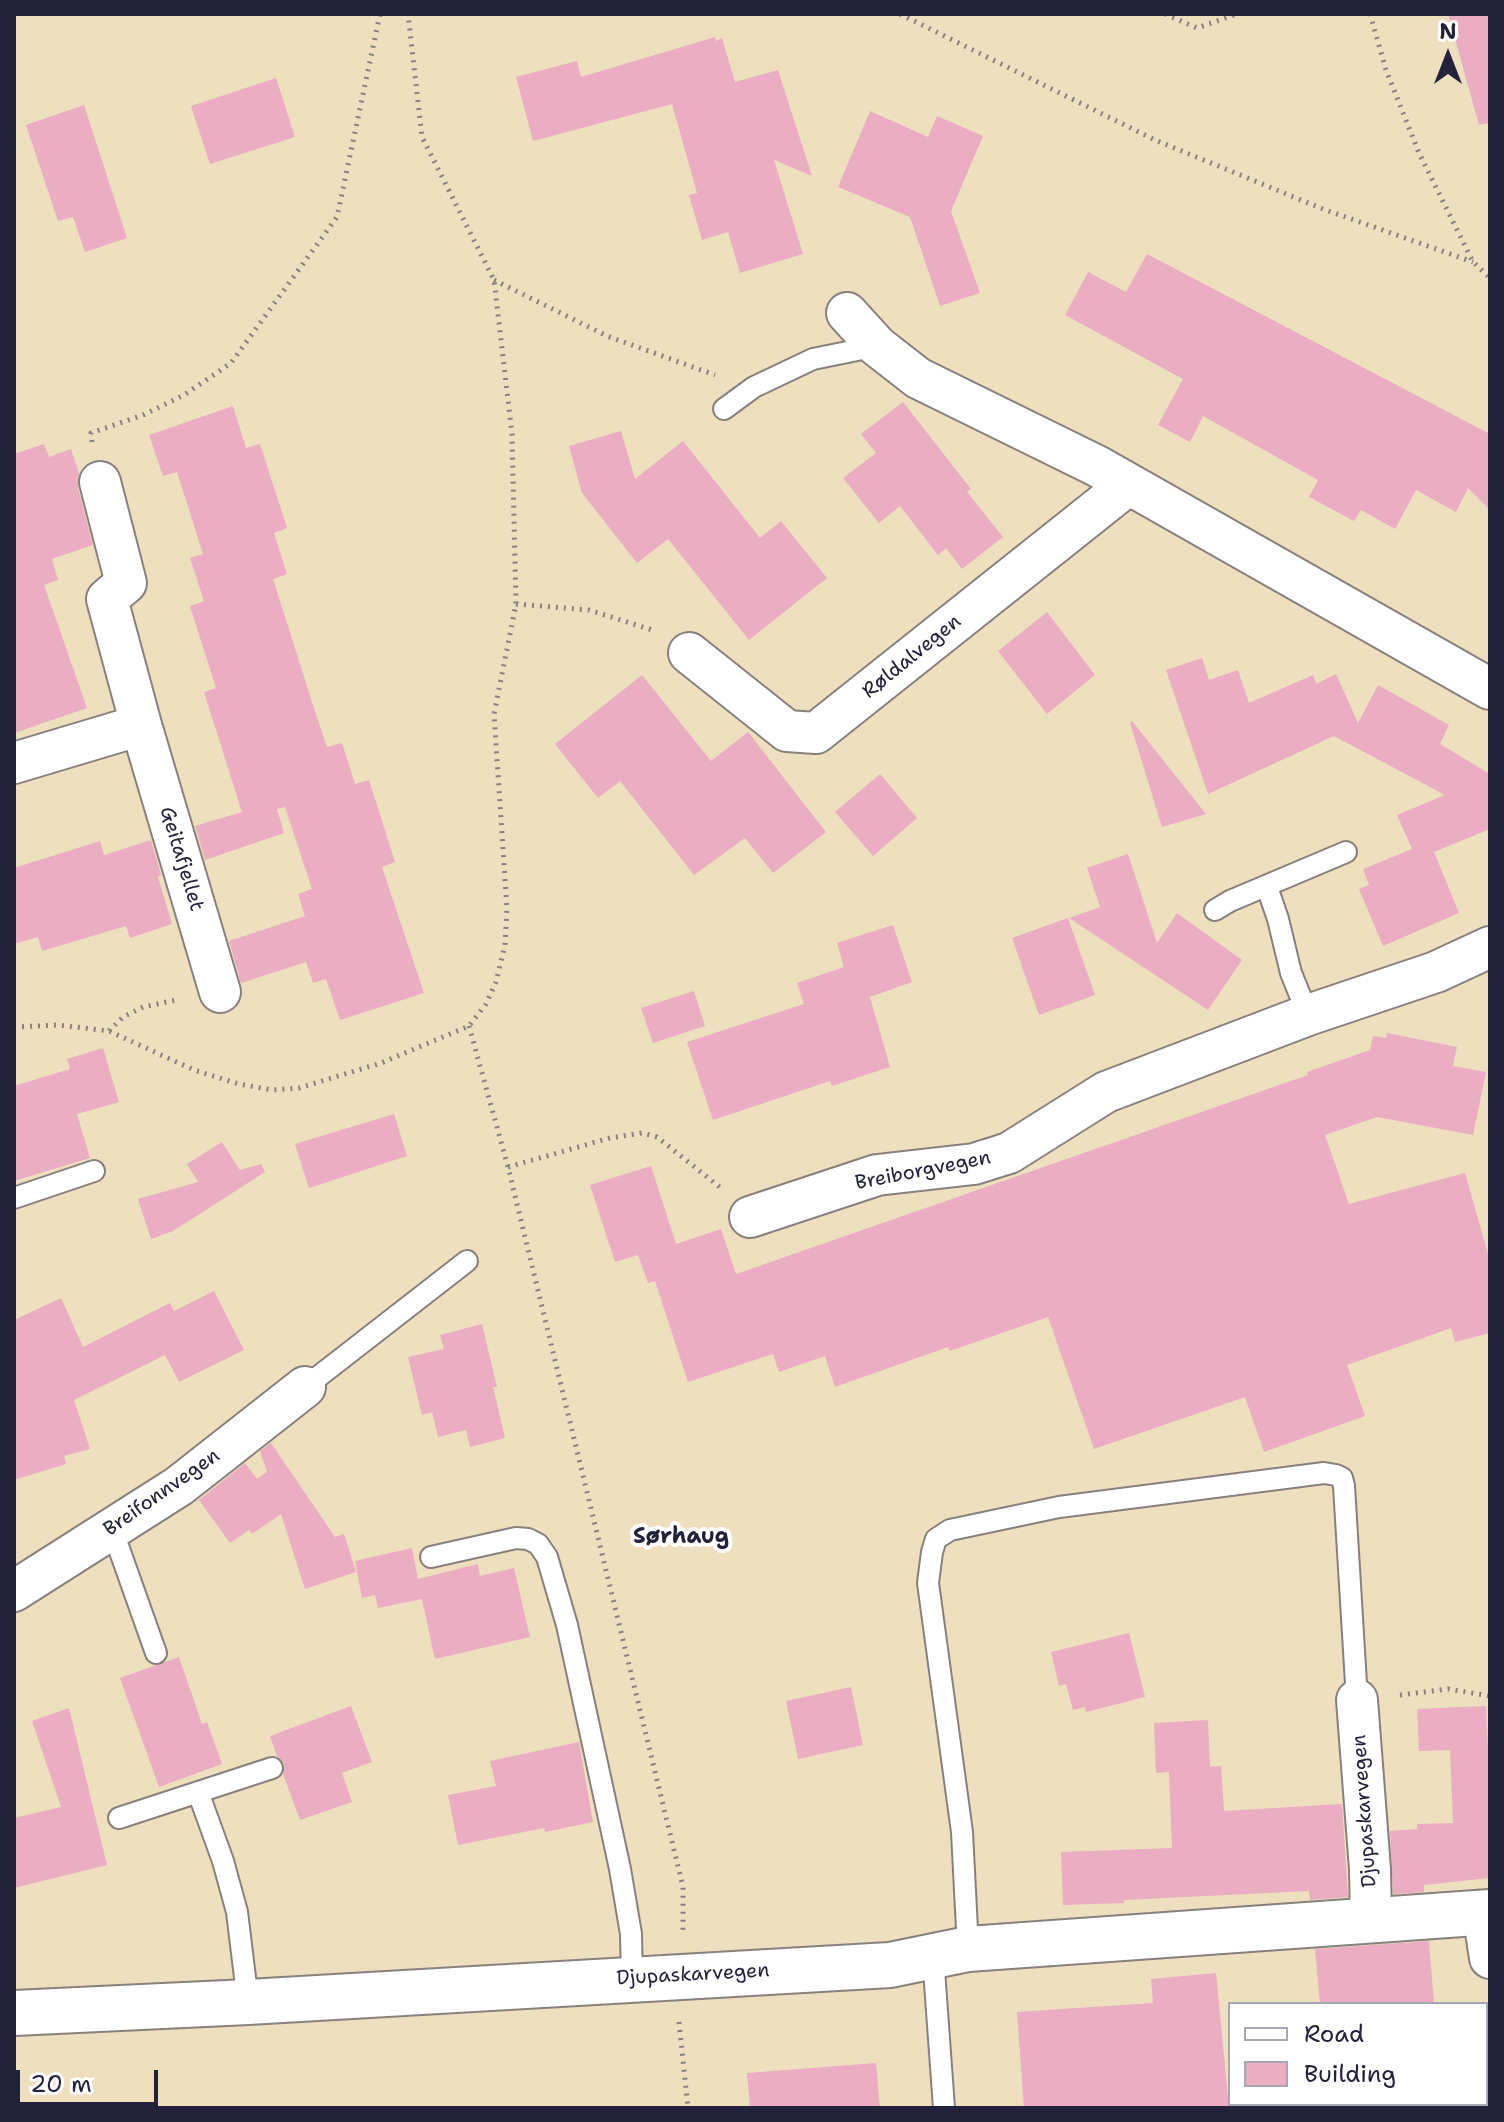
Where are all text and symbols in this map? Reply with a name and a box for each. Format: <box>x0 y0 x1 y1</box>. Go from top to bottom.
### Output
north arrow <box>1408 16 1488 96</box>
text: N <box>1439 17 1457 46</box>
street label: Røldalvegen <box>858 610 966 704</box>
street label: Geitafjellet <box>154 804 208 914</box>
street label: Breiborgvegen <box>853 1146 993 1196</box>
street label: Breifonnvegen <box>99 1444 225 1542</box>
district label: Sørhaug <box>633 1524 729 1550</box>
street label: Djupaskarvegen <box>1348 1734 1382 1888</box>
street label: Djupaskarvegen <box>616 1959 770 1991</box>
legend <box>1228 2002 1488 2106</box>
text: Road <box>1304 2018 1364 2050</box>
scale bar <box>20 2054 162 2104</box>
text: Building <box>1304 2058 1396 2090</box>
text: 20 m <box>30 2068 92 2100</box>

